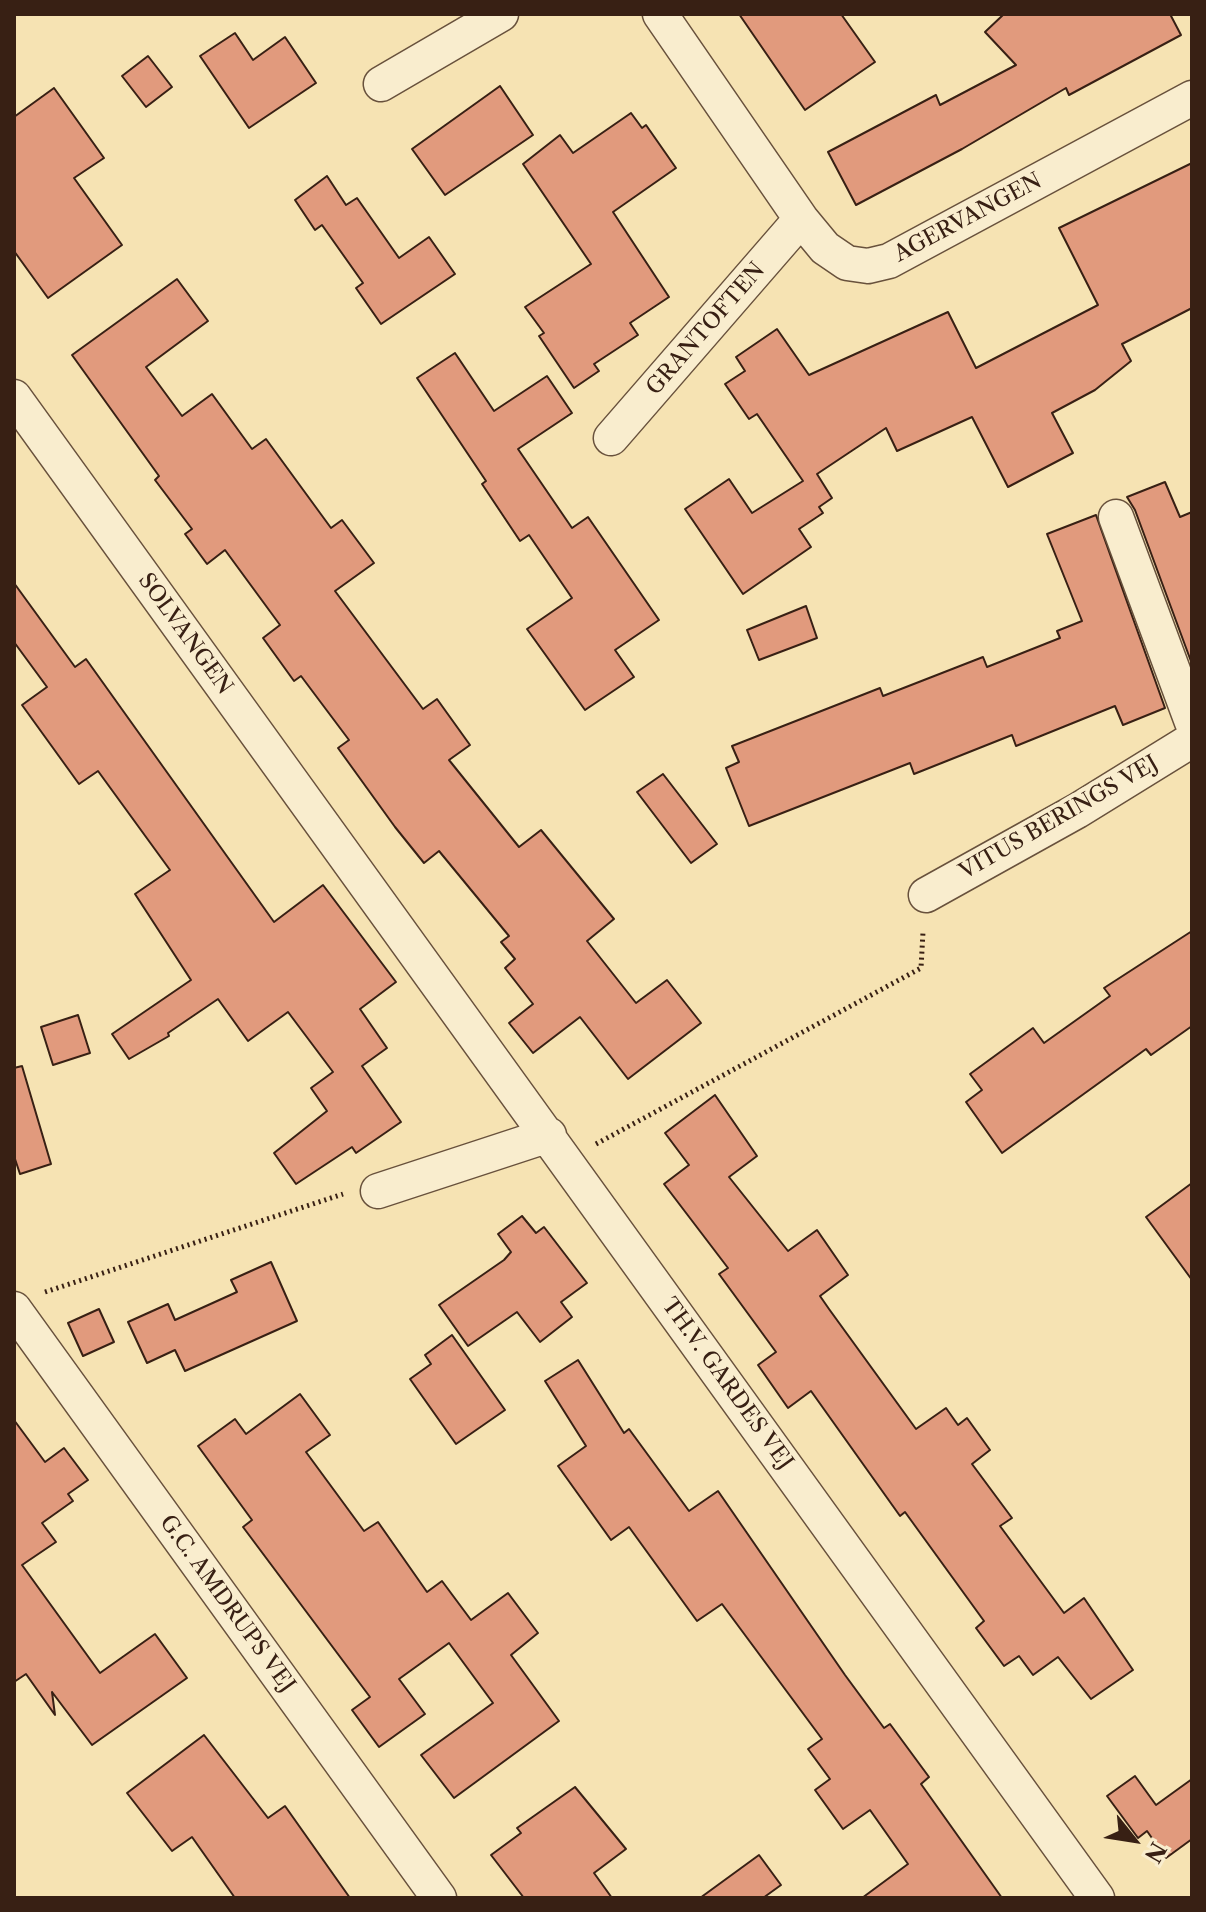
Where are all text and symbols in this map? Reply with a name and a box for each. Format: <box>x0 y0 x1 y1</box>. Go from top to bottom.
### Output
street label: AGERVANGEN <box>890 168 1046 268</box>
street label: GRANTOFTEN <box>641 257 771 401</box>
street label: SOLVANGEN <box>132 568 238 700</box>
street label: VITUS BERINGS VEJ <box>955 750 1163 886</box>
street label: TH.V. GARDES VEJ <box>656 1293 798 1475</box>
street label: G.C. AMDRUPS VEJ <box>154 1510 300 1698</box>
north arrow <box>1094 1800 1174 1880</box>
text: N <box>1139 1837 1172 1867</box>

